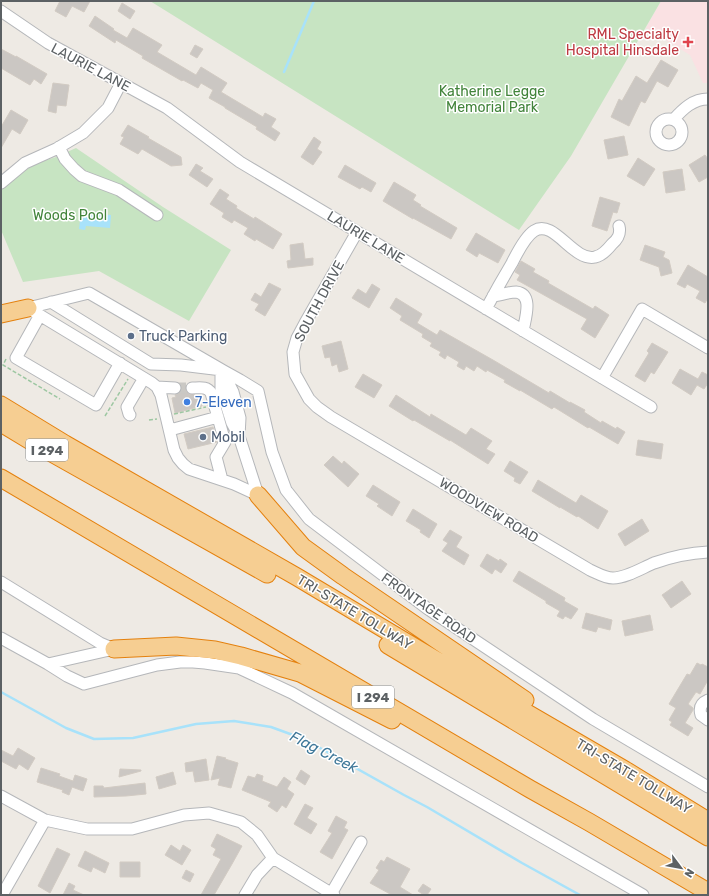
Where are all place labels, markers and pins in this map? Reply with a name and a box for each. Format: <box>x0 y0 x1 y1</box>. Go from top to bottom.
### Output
place label: RML Specialty Hospital Hinsdale <box>566 26 679 59</box>
marker: RML Specialty Hospital Hinsdale <box>682 36 694 48</box>
place label: Truck Parking <box>139 328 227 345</box>
marker: Truck Parking <box>126 331 136 341</box>
place label: 7-Eleven <box>195 394 252 411</box>
marker: 7-Eleven <box>182 397 192 407</box>
place label: Mobil <box>211 429 245 446</box>
marker: Mobil <box>198 432 208 442</box>

